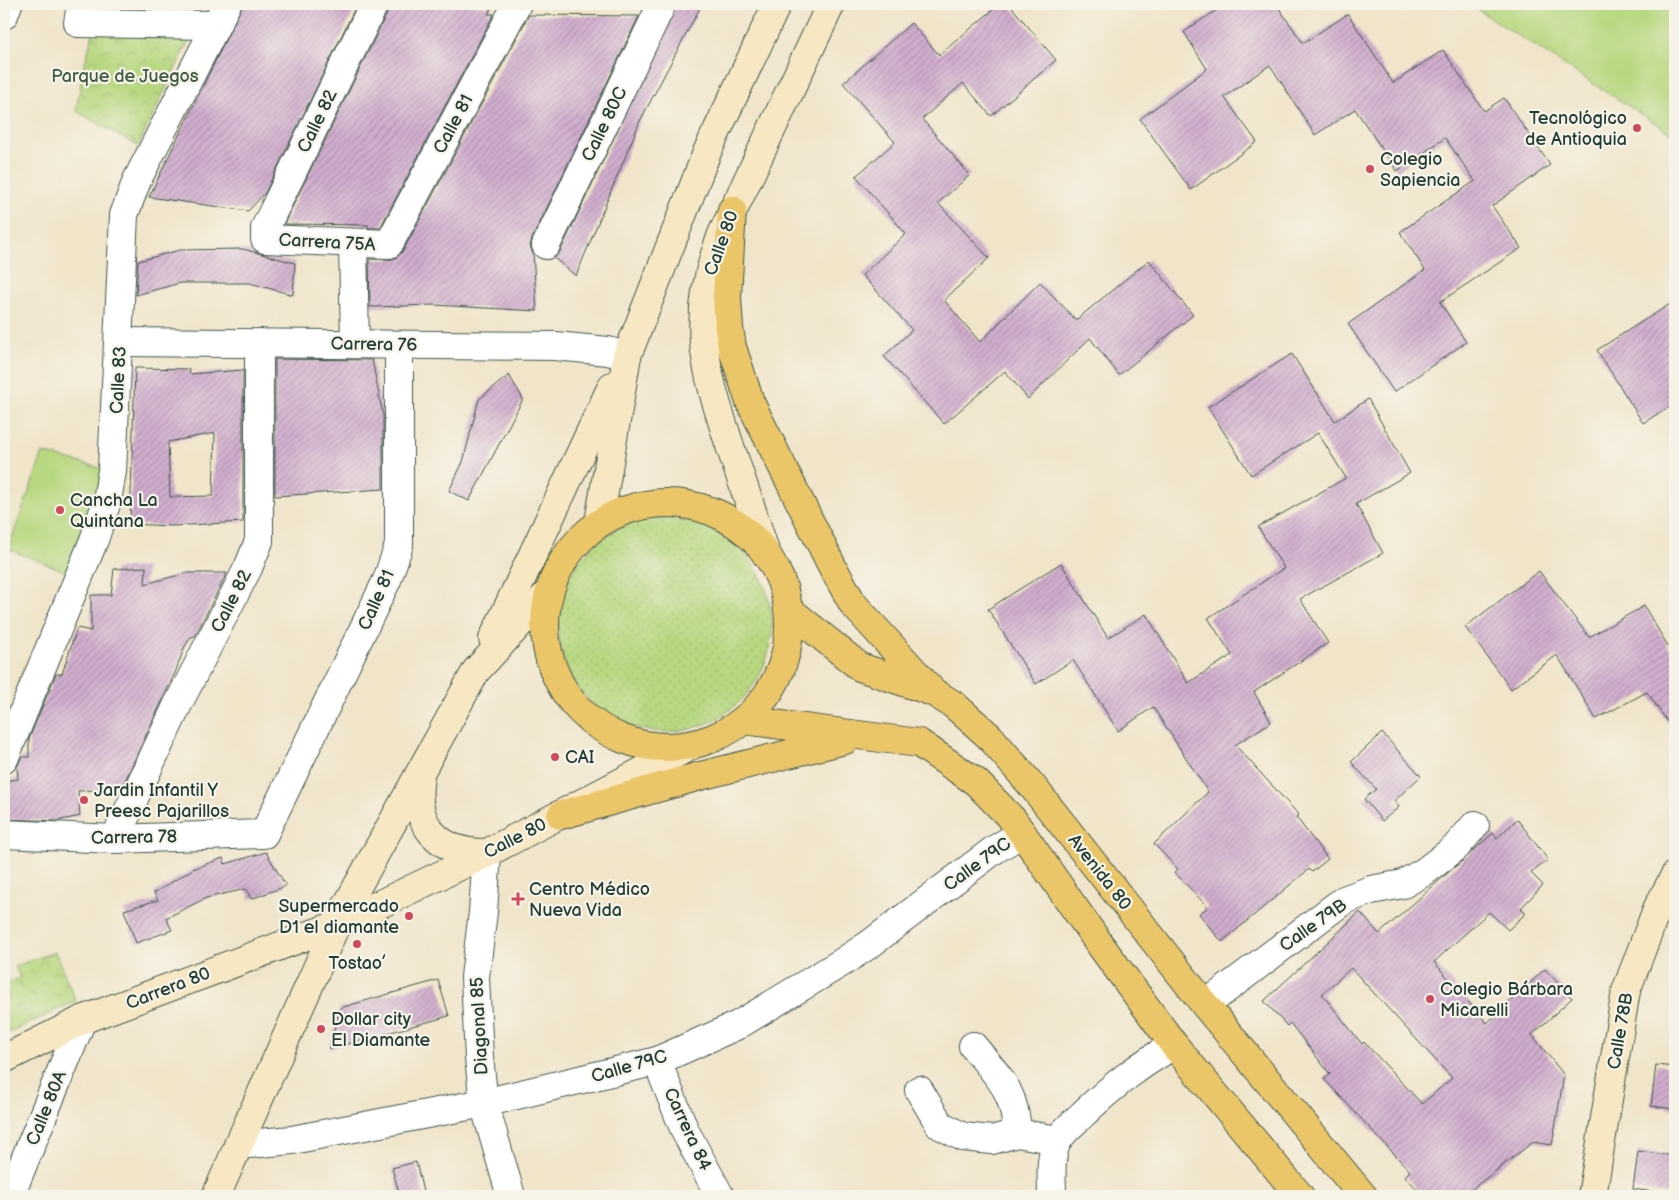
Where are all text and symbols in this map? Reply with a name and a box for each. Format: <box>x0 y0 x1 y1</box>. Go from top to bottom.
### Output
park label: Parque de Juegos <box>51 66 199 87</box>
street label: Calle 80C <box>577 83 632 165</box>
street label: Calle 82 <box>293 86 342 156</box>
street label: Calle 81 <box>429 91 478 157</box>
place label: Tecnológico de Antioquia <box>1525 108 1627 150</box>
marker: Tecnológico de Antioquia <box>1631 122 1643 134</box>
place label: Colegio Sapiencia <box>1380 149 1461 191</box>
marker: Colegio Sapiencia <box>1364 163 1376 175</box>
street label: Calle 80 <box>700 208 743 278</box>
street label: Carrera 75A <box>278 229 376 256</box>
street label: Carrera 76 <box>330 333 418 356</box>
street label: Calle 83 <box>106 346 131 415</box>
place label: Cancha La Quintana <box>70 490 158 532</box>
marker: Cancha La Quintana <box>54 504 66 516</box>
street label: Calle 82 <box>207 566 256 636</box>
street label: Calle 81 <box>354 567 399 634</box>
place label: CAI <box>565 747 594 768</box>
marker: CAI <box>549 751 561 763</box>
place label: Jardin Infantil Y Preesc Pajarillos <box>94 780 229 822</box>
marker: Jardin Infantil Y Preesc Pajarillos <box>78 794 90 806</box>
street label: Calle 80 <box>480 814 550 863</box>
street label: Carrera 78 <box>91 826 177 849</box>
street label: Avenida 80 <box>1063 830 1136 914</box>
street label: Calle 79C <box>940 833 1015 896</box>
place label: Centro Médico Nueva Vida <box>529 879 650 921</box>
marker: Centro Médico Nueva Vida <box>511 892 525 906</box>
street label: Calle 79B <box>1276 895 1351 956</box>
place label: Supermercado D1 el diamante <box>278 896 399 938</box>
marker: Supermercado D1 el diamante <box>403 910 415 922</box>
marker: Tostao’ <box>351 938 363 950</box>
place label: Tostao’ <box>329 953 386 974</box>
street label: Carrera 80 <box>123 963 213 1014</box>
street label: Diagonal 85 <box>466 976 493 1076</box>
place label: Colegio Bárbara Micarelli <box>1440 979 1573 1021</box>
street label: Calle 78B <box>1603 991 1638 1071</box>
marker: Colegio Bárbara Micarelli <box>1424 993 1436 1005</box>
place label: Dollar city El Diamante <box>331 1009 430 1051</box>
marker: Dollar city El Diamante <box>315 1023 327 1035</box>
street label: Calle 79C <box>589 1046 670 1087</box>
street label: Calle 80A <box>22 1068 71 1149</box>
street label: Carrera 84 <box>659 1084 716 1174</box>

